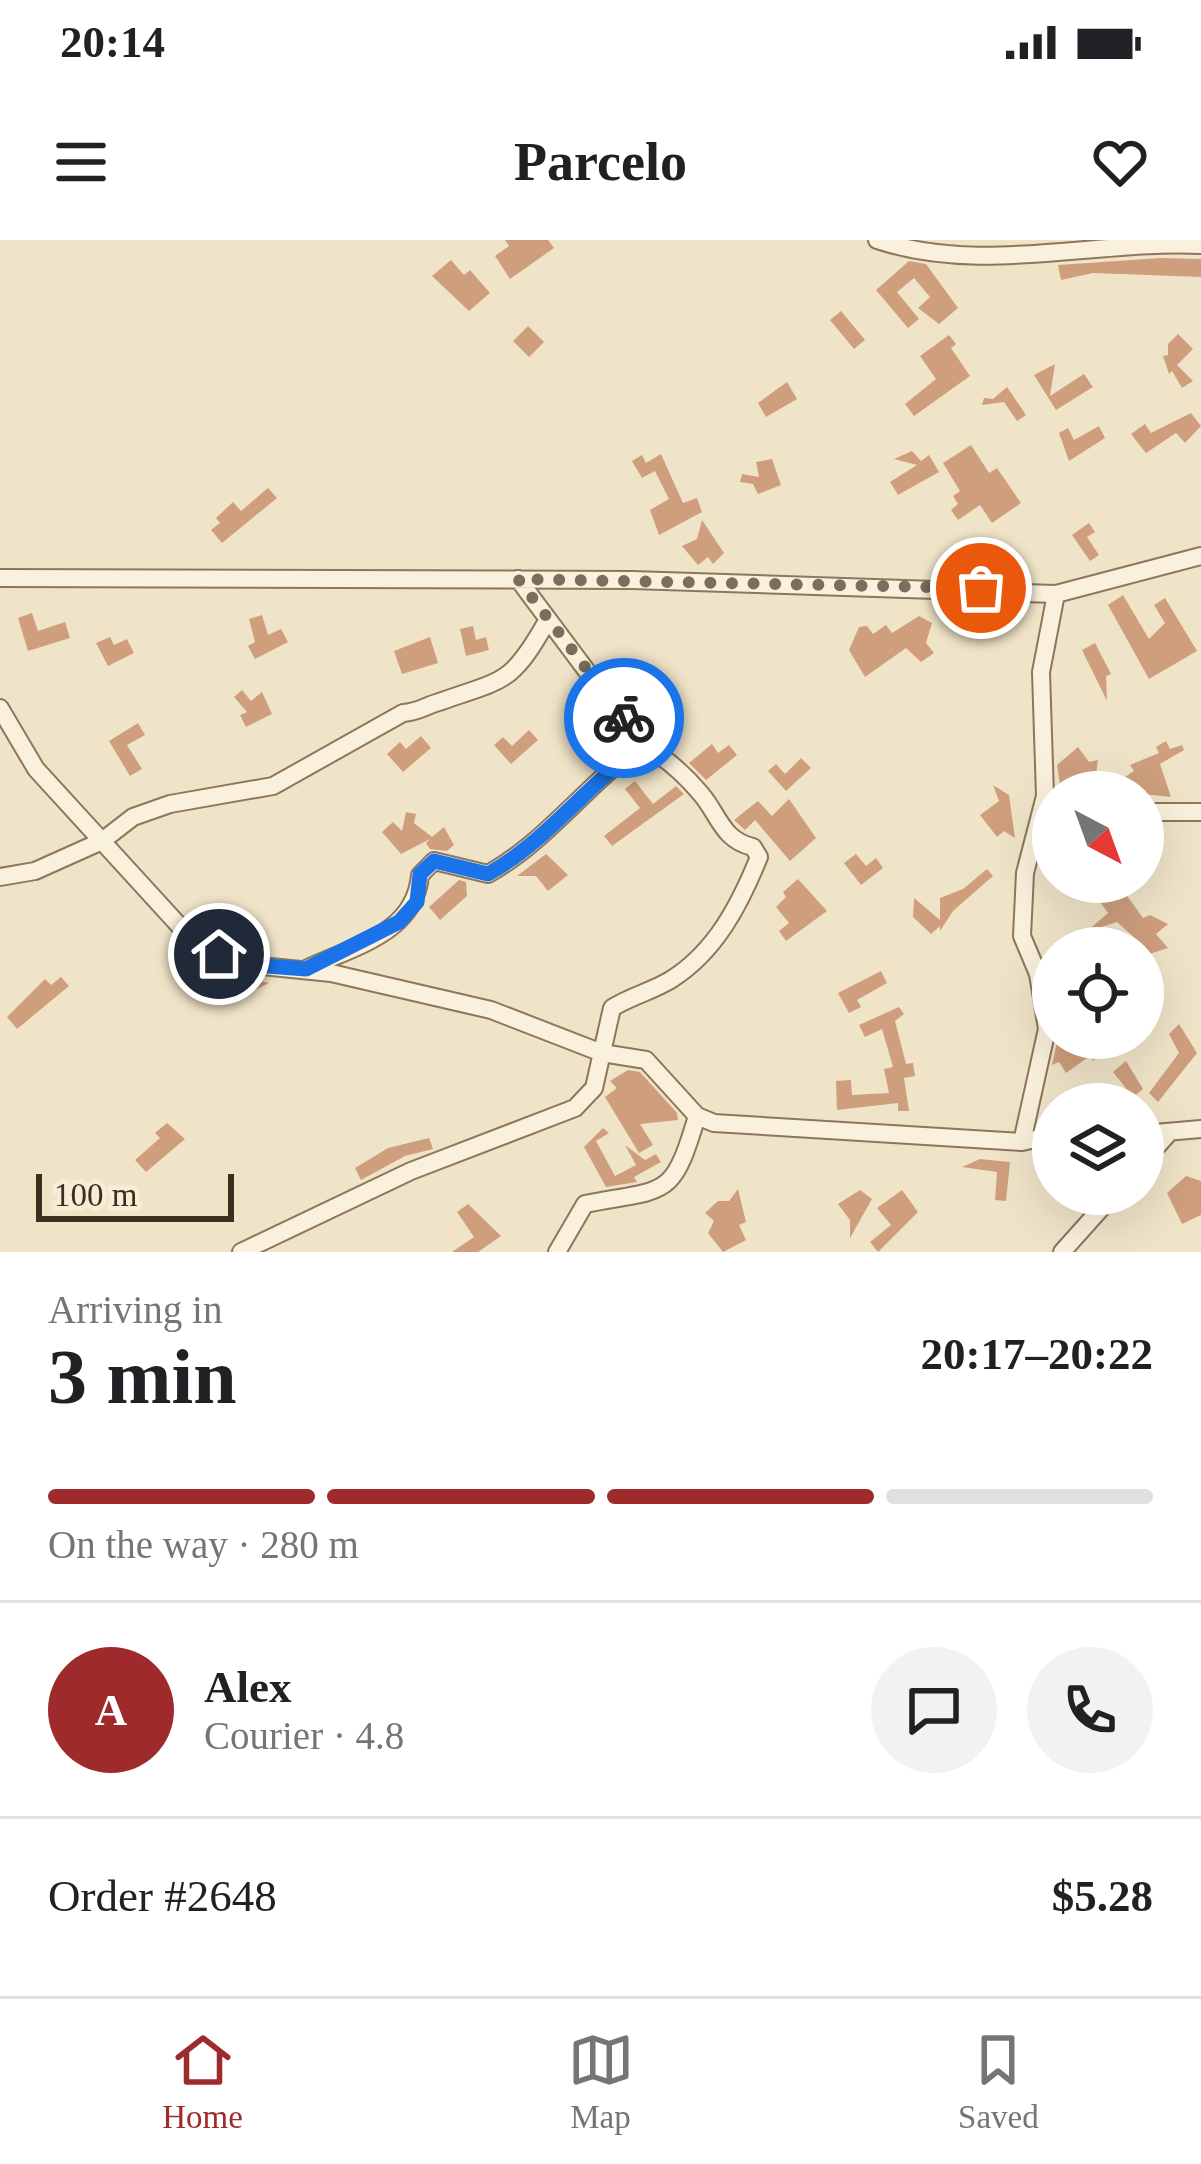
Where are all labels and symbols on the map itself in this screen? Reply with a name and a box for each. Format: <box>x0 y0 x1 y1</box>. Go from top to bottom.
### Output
pin <box>930 537 1032 639</box>
courier <box>564 658 684 778</box>
north arrow <box>1032 771 1164 903</box>
pin <box>168 903 270 1005</box>
scale bar <box>36 1168 234 1221</box>

